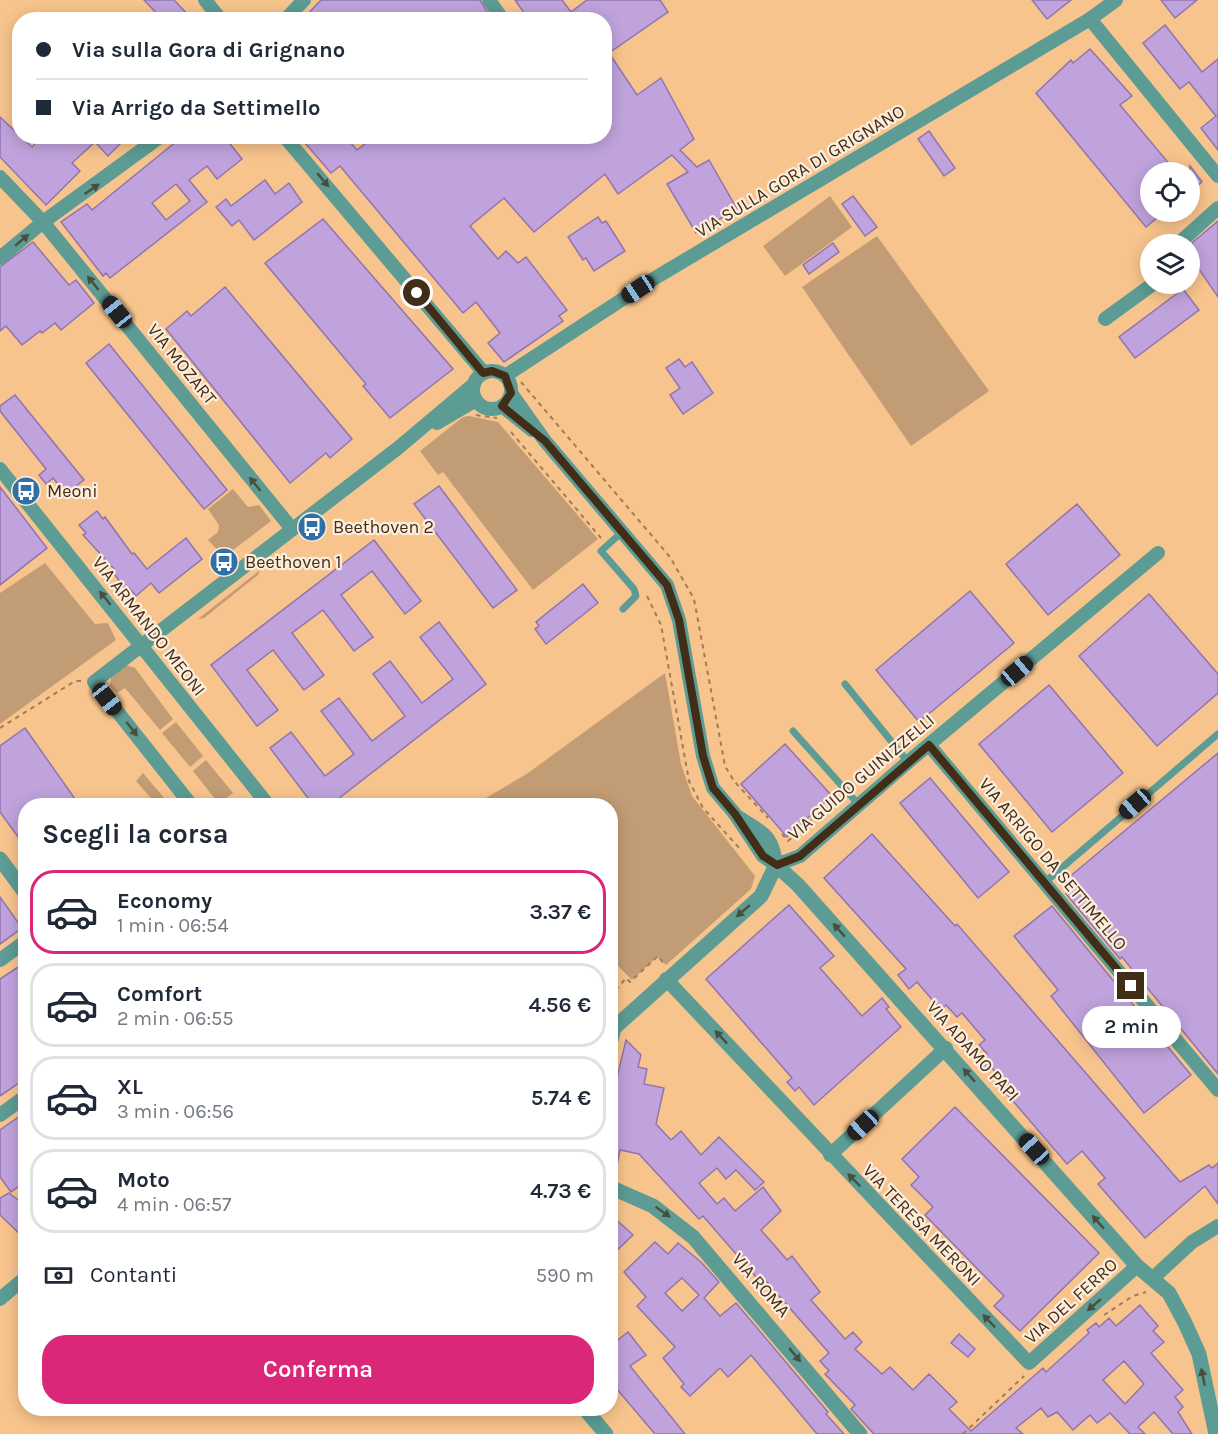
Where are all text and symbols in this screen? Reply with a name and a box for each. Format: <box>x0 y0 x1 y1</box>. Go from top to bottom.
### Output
text: Via sulla Gora di Grignano <box>72 37 345 63</box>
text: Via Arrigo da Settimello <box>72 95 321 121</box>
street label: VIA SULLA GORA DI GRIGNANO <box>692 100 908 242</box>
map controls <box>1140 162 1200 294</box>
button: locate <box>1140 162 1200 222</box>
one-way arrow <box>316 172 329 188</box>
one-way arrow <box>83 183 99 195</box>
one-way arrow <box>14 233 30 246</box>
button: layers <box>1140 234 1200 294</box>
car <box>618 272 658 306</box>
one-way arrow <box>86 275 99 291</box>
route start <box>403 279 430 306</box>
car <box>99 292 135 332</box>
street label: VIA MOZART <box>143 319 221 409</box>
bus stop icon: Meoni <box>10 475 42 507</box>
one-way arrow <box>249 477 262 492</box>
place label: Meoni <box>47 480 98 502</box>
bus stop icon: Beethoven 2 <box>296 511 328 543</box>
place label: Beethoven 2 <box>333 516 434 538</box>
bus stop icon: Beethoven 1 <box>208 546 240 578</box>
place label: Beethoven 1 <box>245 551 342 573</box>
street label: VIA ARMANDO MEONI <box>88 552 210 700</box>
one-way arrow <box>98 590 111 606</box>
car <box>997 653 1037 689</box>
car <box>89 679 125 719</box>
street label: VIA GUIDO GUINIZZELLI <box>783 709 939 845</box>
one-way arrow <box>125 722 137 737</box>
street label: VIA ARRIGO DA SETTIMELLO <box>974 773 1132 955</box>
car <box>1116 785 1154 823</box>
text: Scegli la corsa <box>42 818 229 850</box>
icon: car <box>45 885 99 939</box>
text: Economy <box>117 888 212 914</box>
text: 3.37 € <box>529 899 591 925</box>
one-way arrow <box>736 904 751 917</box>
text: 1 min · 06:54 <box>117 914 229 937</box>
one-way arrow <box>832 923 846 938</box>
route end <box>1117 972 1144 999</box>
icon: car <box>45 978 99 1032</box>
text: Comfort <box>117 981 202 1007</box>
text: 4.56 € <box>528 992 591 1018</box>
street label: VIA ADAMO PAPI <box>922 996 1024 1106</box>
text: 2 min · 06:55 <box>117 1007 234 1030</box>
callout: 2 min <box>1082 1007 1180 1049</box>
text: 2 min <box>1104 1015 1159 1038</box>
one-way arrow <box>714 1031 728 1045</box>
one-way arrow <box>963 1068 976 1083</box>
icon: car <box>45 1071 99 1125</box>
text: XL <box>117 1074 143 1100</box>
text: 5.74 € <box>531 1085 591 1111</box>
text: 3 min · 06:56 <box>117 1100 234 1123</box>
car <box>844 1106 882 1144</box>
car <box>1015 1130 1053 1168</box>
street label: VIA TERESA MERONI <box>858 1159 986 1291</box>
icon: car <box>45 1164 99 1218</box>
text: Moto <box>117 1167 170 1193</box>
one-way arrow <box>847 1172 861 1187</box>
text: 4.73 € <box>530 1178 591 1204</box>
text: 4 min · 06:57 <box>117 1193 231 1216</box>
one-way arrow <box>655 1206 671 1217</box>
one-way arrow <box>1092 1215 1105 1230</box>
street label: VIA ROMA <box>727 1248 795 1322</box>
street label: VIA DEL FERRO <box>1020 1253 1122 1349</box>
icon: cash <box>42 1259 75 1292</box>
text: Contanti <box>90 1262 177 1288</box>
text: 590 m <box>536 1264 594 1287</box>
one-way arrow <box>1087 1298 1102 1311</box>
one-way arrow <box>982 1314 996 1328</box>
button: Conferma <box>42 1335 594 1404</box>
one-way arrow <box>788 1347 801 1363</box>
one-way arrow <box>1198 1368 1208 1386</box>

